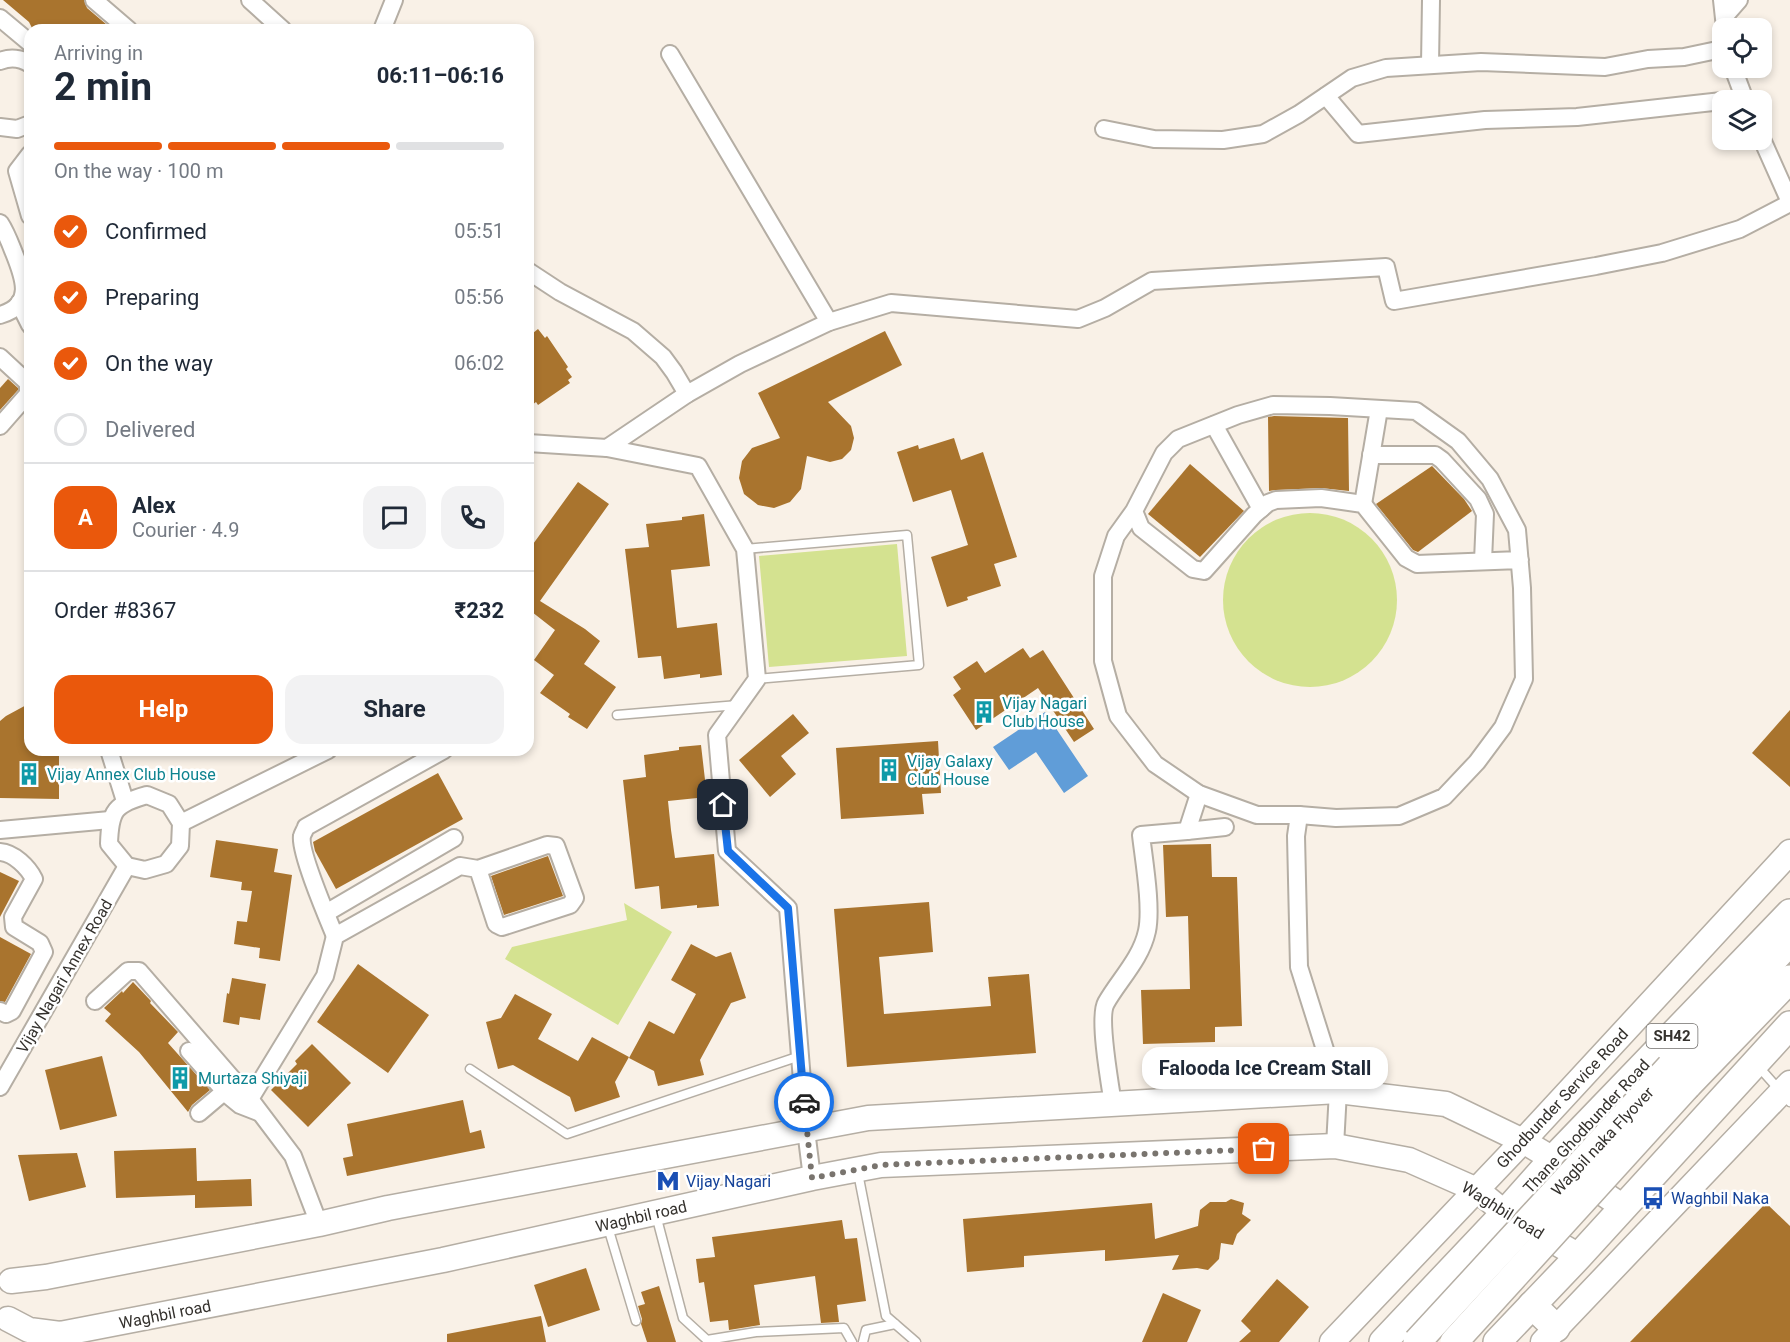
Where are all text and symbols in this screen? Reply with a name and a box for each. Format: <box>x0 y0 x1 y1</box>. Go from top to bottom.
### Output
map controls <box>1712 18 1772 150</box>
button: locate <box>1712 18 1772 78</box>
text: Arriving in <box>54 41 143 65</box>
text: 06:11–06:16 <box>377 63 504 88</box>
text: 2 min <box>54 64 152 110</box>
button: layers <box>1712 90 1772 150</box>
text: On the way · 100 m <box>54 159 223 183</box>
icon: check <box>54 215 87 248</box>
text: Confirmed <box>105 219 207 244</box>
text: 05:51 <box>454 219 504 243</box>
icon: check <box>54 281 87 314</box>
text: Preparing <box>105 285 199 310</box>
text: 05:56 <box>454 285 504 309</box>
icon: check <box>54 347 87 380</box>
text: On the way <box>105 351 213 376</box>
text: 06:02 <box>454 351 504 375</box>
text: Delivered <box>105 417 195 442</box>
button: chat <box>363 486 426 549</box>
button: phone <box>441 486 504 549</box>
text: Alex <box>132 493 176 518</box>
text: A <box>78 505 93 530</box>
text: Courier · 4.9 <box>132 518 239 542</box>
text: Order #8367 <box>54 598 176 623</box>
text: ₹232 <box>455 598 504 623</box>
button: Help <box>54 675 273 744</box>
button: Share <box>285 675 504 744</box>
place label: Vijay Nagari Club House <box>1002 694 1087 731</box>
building icon: Vijay Nagari Club House <box>971 699 997 725</box>
place label: Vijay Galaxy Club House <box>907 752 993 789</box>
building icon: Vijay Galaxy Club House <box>876 757 902 783</box>
building icon: Vijay Annex Club House <box>16 761 42 787</box>
place label: Vijay Annex Club House <box>47 765 216 784</box>
pin <box>697 779 748 830</box>
icon: home <box>706 788 739 821</box>
street label: Vijay Nagari Annex Road <box>13 896 116 1056</box>
road number: SH42 <box>1646 1024 1698 1048</box>
street label: Ghodbunder Service Road <box>1493 1025 1632 1172</box>
callout: Falooda Ice Cream Stall <box>1141 1047 1387 1089</box>
street label: Thane Ghodbunder Road <box>1519 1055 1653 1197</box>
text: Falooda Ice Cream Stall <box>1159 1056 1371 1080</box>
building icon: Murtaza Shiyaji <box>167 1065 193 1091</box>
place label: Murtaza Shiyaji <box>198 1069 307 1088</box>
courier <box>774 1072 834 1132</box>
street label: Wagbil naka Flyover <box>1547 1083 1658 1200</box>
icon: car <box>788 1086 821 1119</box>
pin <box>1238 1123 1289 1174</box>
icon: bag <box>1247 1132 1280 1165</box>
metro station icon: Vijay Nagari <box>655 1168 681 1194</box>
place label: Vijay Nagari <box>686 1172 771 1191</box>
street label: Waghbil road <box>1458 1178 1547 1243</box>
bus stop icon: Waghbil Naka <box>1640 1185 1666 1211</box>
place label: Waghbil Naka <box>1671 1189 1769 1208</box>
street label: Waghbil road <box>594 1197 689 1236</box>
street label: Waghbil road <box>117 1296 213 1333</box>

